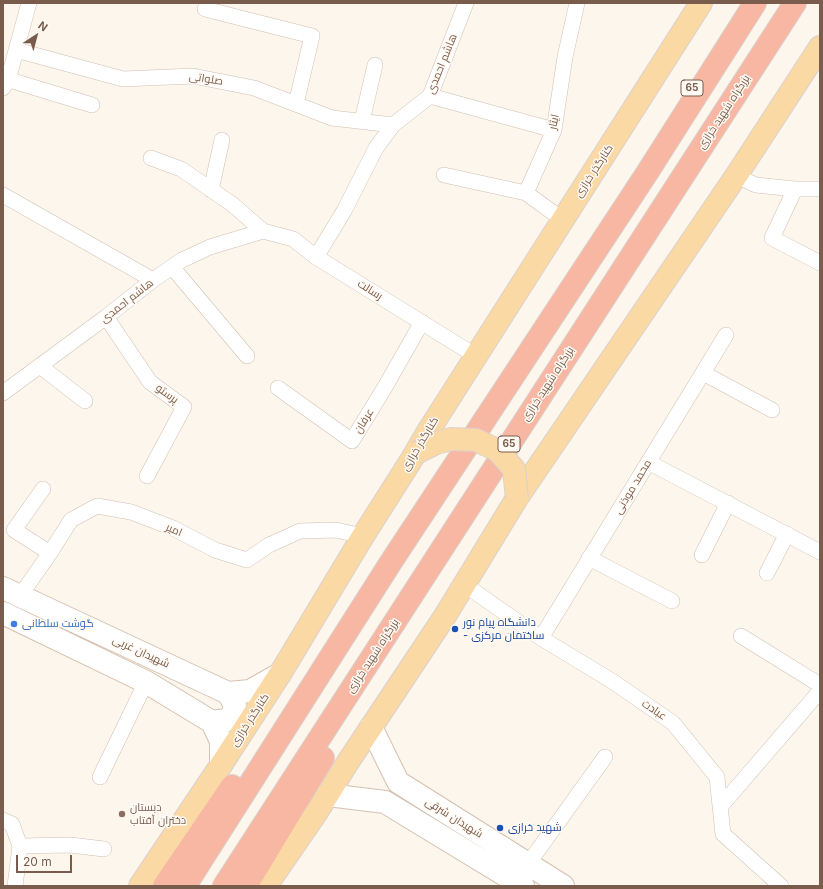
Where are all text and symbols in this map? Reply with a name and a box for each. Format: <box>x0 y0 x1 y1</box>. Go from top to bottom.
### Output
north arrow <box>16 16 56 56</box>
text: N <box>36 18 51 34</box>
street label: هاشم احمدی <box>424 32 460 96</box>
street label: صلواتی <box>188 70 224 88</box>
street label: بزرگراه شهید خرازی <box>695 72 753 152</box>
road number: 65 <box>681 80 703 96</box>
street label: ایثار <box>546 113 562 131</box>
street label: کنارگذر خرازی <box>572 142 616 200</box>
street label: هاشم احمدی <box>98 276 156 326</box>
street label: رسالت <box>355 277 385 303</box>
street label: بزرگراه شهید خرازی <box>519 344 577 424</box>
street label: پرستو <box>153 381 181 407</box>
street label: عرفان <box>351 406 377 436</box>
street label: کنارگذر خرازی <box>399 415 441 473</box>
road number: 65 <box>498 436 520 452</box>
street label: محمد موذنی <box>612 457 654 517</box>
street label: امیر <box>164 521 184 539</box>
street label: بزرگراه شهید خرازی <box>344 616 402 696</box>
place label: دانشگاه پیام نور - ساختمان مرکزی <box>463 616 544 642</box>
place label: گوشت سلطانی <box>22 617 94 631</box>
marker: گوشت سلطانی <box>9 619 19 629</box>
marker: دانشگاه پیام نور - ساختمان مرکزی <box>450 624 460 634</box>
street label: شهیدان غربی <box>110 633 172 671</box>
street label: کنارگذر خرازی <box>228 691 272 749</box>
street label: عبادت <box>639 697 669 723</box>
street label: شهیدان شرقی <box>423 795 485 841</box>
place label: دبستان دختران آفتاب <box>130 801 186 827</box>
marker: دبستان دختران آفتاب <box>117 809 127 819</box>
place label: شهید خرازی <box>508 821 562 835</box>
marker: شهید خرازی <box>495 823 505 833</box>
scale bar <box>18 847 74 873</box>
text: 20 m <box>23 854 52 869</box>

